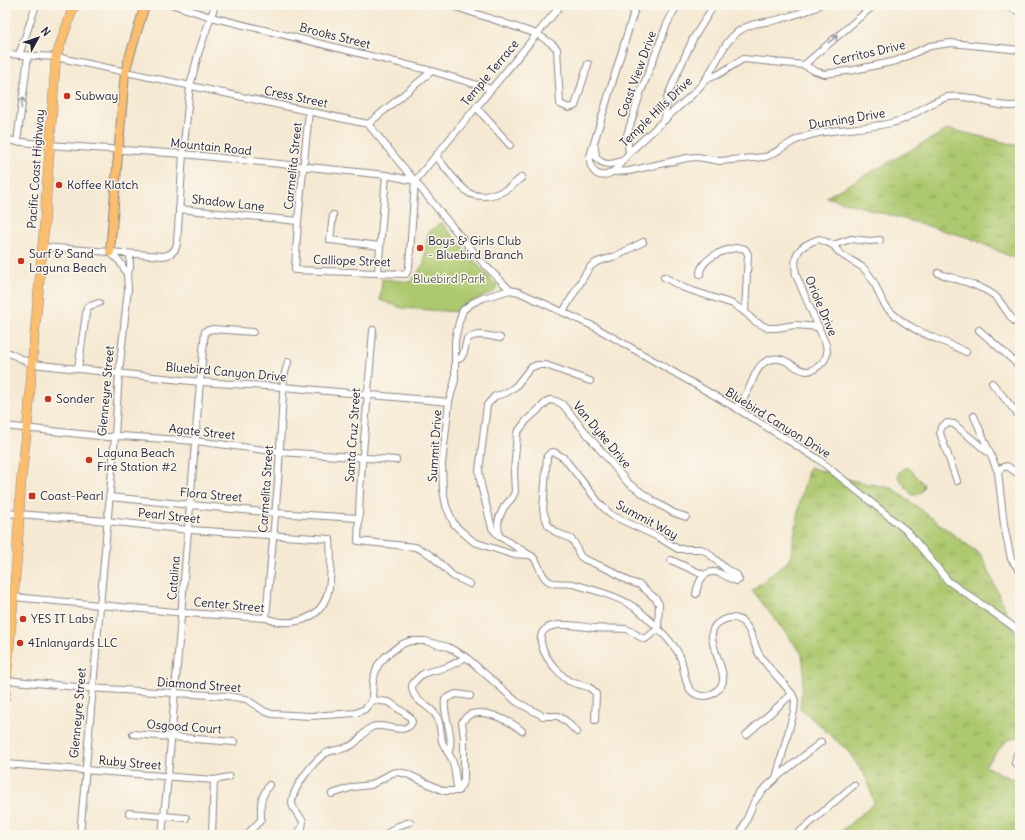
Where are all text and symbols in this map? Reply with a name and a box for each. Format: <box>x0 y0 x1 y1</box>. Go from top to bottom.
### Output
north arrow <box>18 18 58 58</box>
street label: Brooks Street <box>298 19 372 52</box>
text: N <box>38 24 53 39</box>
street label: Coast View Drive <box>614 28 659 119</box>
one-way arrow <box>828 35 839 44</box>
street label: Temple Terrace <box>458 36 522 109</box>
street label: Cerritos Drive <box>831 37 907 68</box>
street label: Temple Hills Drive <box>616 73 695 150</box>
street label: Cress Street <box>263 82 329 111</box>
place label: Subway <box>75 88 118 103</box>
marker: Subway <box>62 91 72 101</box>
one-way arrow <box>18 97 26 110</box>
street label: Dunning Drive <box>808 105 886 132</box>
street label: Pacific Coast Highway <box>24 109 47 229</box>
street label: Carmelita Street <box>280 122 305 210</box>
street label: Mountain Road <box>170 135 252 158</box>
place label: Koffee Klatch <box>67 177 138 192</box>
marker: Koffee Klatch <box>54 180 64 190</box>
street label: Shadow Lane <box>191 191 265 214</box>
place label: Boys & Girls Club - Bluebird Branch <box>428 233 523 262</box>
marker: Boys & Girls Club - Bluebird Branch <box>415 243 425 253</box>
place label: Surf & Sand Laguna Beach <box>29 246 107 275</box>
street label: Calliope Street <box>313 252 391 269</box>
marker: Surf & Sand Laguna Beach <box>16 256 26 266</box>
park label: Bluebird Park <box>413 271 485 286</box>
street label: Oriole Drive <box>802 273 841 338</box>
street label: Glenneyre Street <box>94 345 117 437</box>
street label: Bluebird Canyon Drive <box>165 359 287 384</box>
street label: Bluebird Canyon Drive <box>723 384 834 461</box>
street label: Santa Cruz Street <box>342 387 363 483</box>
place label: Sonder <box>56 391 95 406</box>
marker: Sonder <box>43 394 53 404</box>
street label: Van Dyke Drive <box>570 398 635 471</box>
street label: Summit Drive <box>424 409 445 483</box>
street label: Agate Street <box>168 421 236 442</box>
place label: Laguna Beach Fire Station #2 <box>97 445 178 474</box>
street label: Carmelita Street <box>255 445 276 533</box>
marker: Laguna Beach Fire Station #2 <box>84 455 94 465</box>
street label: Flora Street <box>179 484 243 505</box>
place label: Coast-Pearl <box>40 488 103 503</box>
marker: Coast-Pearl <box>27 491 37 501</box>
street label: Summit Way <box>614 497 681 542</box>
street label: Pearl Street <box>137 505 201 526</box>
street label: Catalina <box>164 555 183 601</box>
street label: Center Street <box>193 594 265 615</box>
place label: YES IT Labs <box>31 611 94 626</box>
marker: YES IT Labs <box>18 614 28 624</box>
place label: 4Inlanyards LLC <box>28 635 118 650</box>
marker: 4Inlanyards LLC <box>15 638 25 648</box>
street label: Glenneyre Street <box>66 667 89 759</box>
street label: Diamond Street <box>157 674 242 695</box>
street label: Osgood Court <box>146 716 222 737</box>
street label: Ruby Street <box>98 752 162 773</box>

